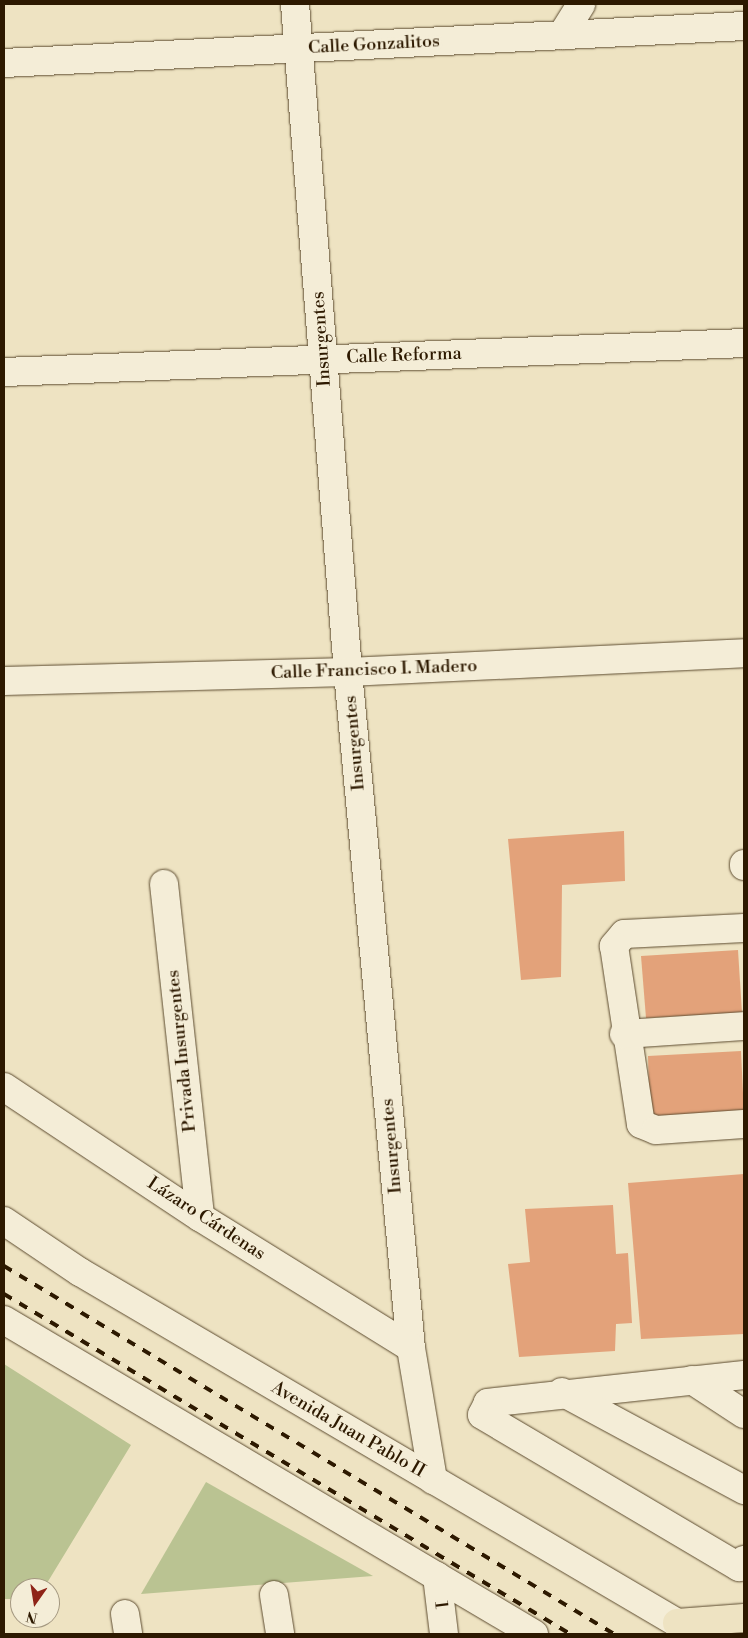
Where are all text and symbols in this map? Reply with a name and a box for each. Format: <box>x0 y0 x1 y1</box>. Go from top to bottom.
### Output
street label: Calle Gonzalitos <box>308 31 440 59</box>
street label: Insurgentes <box>308 291 336 387</box>
street label: Calle Reforma <box>346 343 462 369</box>
street label: Calle Francisco I. Madero <box>270 656 478 684</box>
street label: Insurgentes <box>340 695 370 791</box>
street label: Privada Insurgentes <box>163 969 201 1133</box>
street label: Insurgentes <box>377 1098 407 1194</box>
street label: Lázaro Cárdenas <box>143 1173 269 1265</box>
street label: Avenida Juan Pablo II <box>267 1377 429 1483</box>
north arrow <box>10 1578 60 1628</box>
street label: 1 <box>429 1600 451 1610</box>
text: N <box>24 1607 39 1627</box>

